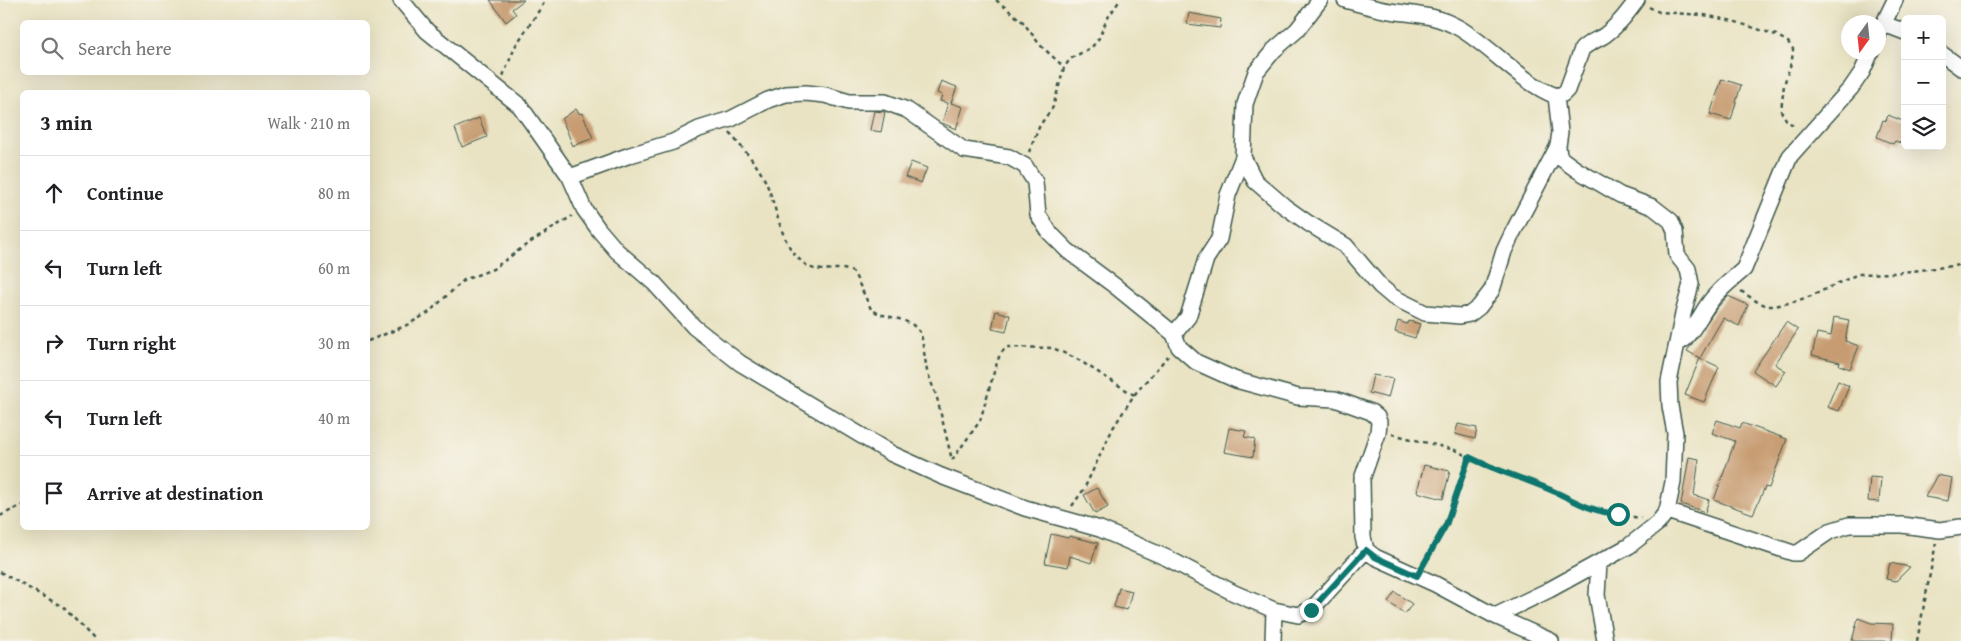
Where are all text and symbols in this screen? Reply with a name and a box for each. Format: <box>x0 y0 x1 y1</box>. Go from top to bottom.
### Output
north arrow <box>1841 15 1886 60</box>
map controls <box>1901 15 1946 150</box>
button: + <box>1901 15 1946 60</box>
search box <box>20 20 370 75</box>
icon: search <box>38 34 66 62</box>
text: Search here <box>78 34 172 62</box>
button: − <box>1901 60 1946 105</box>
button: layers <box>1901 105 1946 150</box>
text: 3 min <box>40 107 92 138</box>
text: Walk · 210 m <box>267 111 350 135</box>
icon: ahead <box>40 179 68 207</box>
text: Continue <box>87 179 164 207</box>
text: 80 m <box>318 181 350 205</box>
icon: left <box>40 254 68 282</box>
text: Turn left <box>87 254 162 282</box>
text: 60 m <box>318 256 350 280</box>
icon: right <box>40 329 68 357</box>
text: Turn right <box>87 329 176 357</box>
text: 30 m <box>318 331 350 355</box>
icon: left <box>40 404 68 432</box>
text: Turn left <box>87 404 162 432</box>
text: 40 m <box>318 406 350 430</box>
icon: arrive <box>40 479 68 507</box>
text: Arrive at destination <box>87 479 263 507</box>
route start <box>1607 503 1630 526</box>
route end <box>1300 599 1323 622</box>

